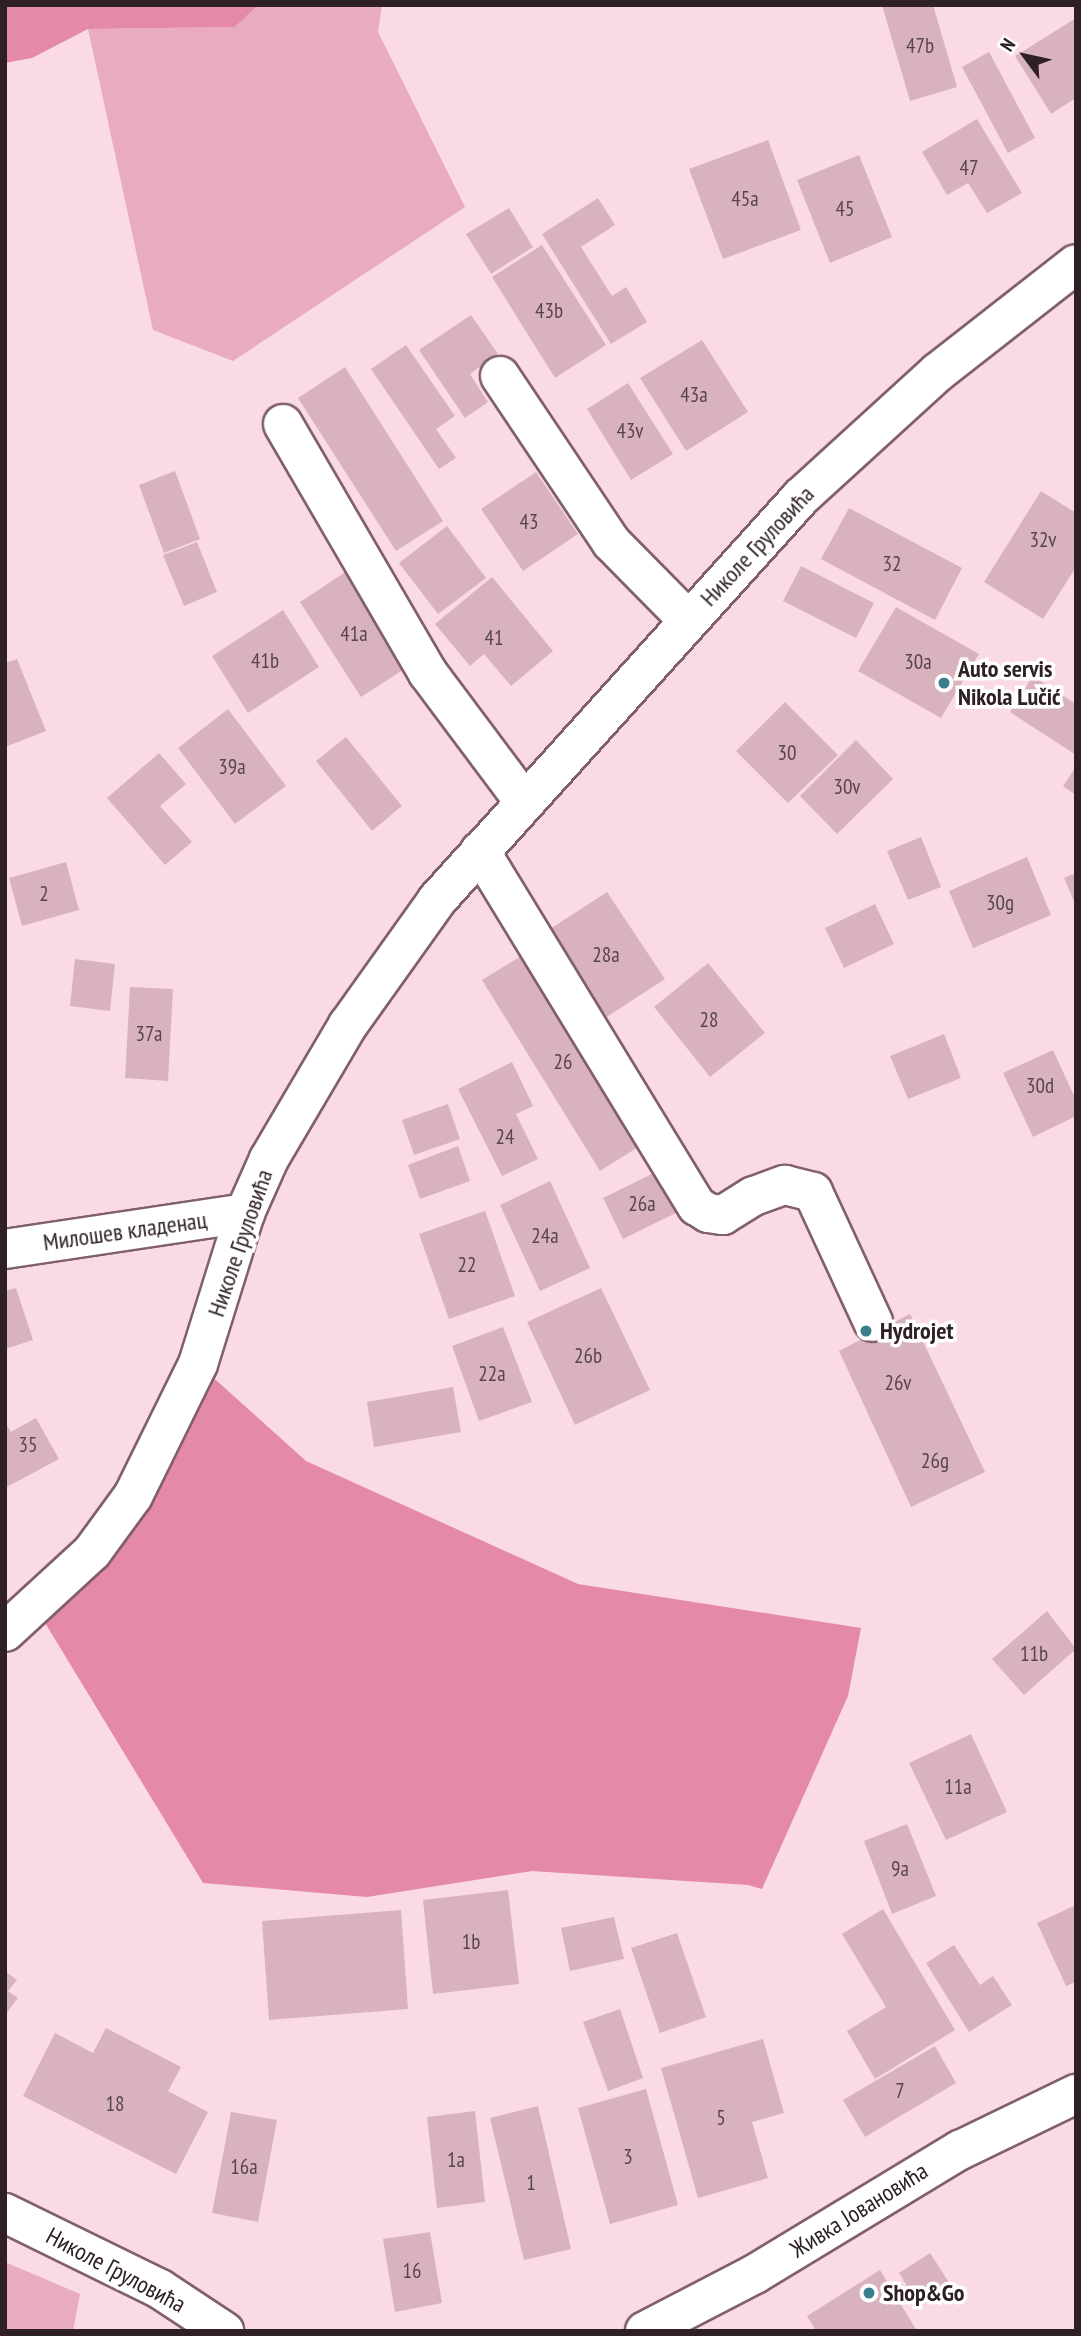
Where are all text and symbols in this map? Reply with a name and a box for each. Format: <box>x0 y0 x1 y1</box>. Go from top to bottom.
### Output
north arrow <box>990 21 1060 91</box>
house number: 47b <box>906 33 934 59</box>
text: N <box>995 34 1020 55</box>
house number: 47 <box>960 155 978 181</box>
house number: 45a <box>731 186 759 212</box>
house number: 45 <box>836 196 854 222</box>
house number: 43b <box>535 298 563 324</box>
house number: 43a <box>680 382 708 408</box>
house number: 43v <box>616 418 644 444</box>
street label: Николе Груловића <box>694 480 820 612</box>
house number: 43 <box>520 509 538 535</box>
house number: 32v <box>1029 527 1057 553</box>
house number: 32 <box>883 551 901 577</box>
house number: 41a <box>340 621 368 647</box>
house number: 41 <box>485 625 503 651</box>
house number: 41b <box>251 648 279 674</box>
house number: 30a <box>904 649 932 675</box>
place label: Auto servis Nikola Lučić <box>958 655 1060 711</box>
marker: Auto servis Nikola Lučić <box>936 675 952 691</box>
house number: 30 <box>778 740 796 766</box>
house number: 39a <box>218 754 246 780</box>
house number: 30v <box>833 774 861 800</box>
house number: 2 <box>39 881 49 907</box>
house number: 30g <box>986 890 1014 916</box>
house number: 28a <box>592 942 620 968</box>
house number: 28 <box>700 1007 718 1033</box>
house number: 37a <box>135 1021 163 1047</box>
house number: 26 <box>554 1049 572 1075</box>
house number: 30d <box>1026 1073 1054 1099</box>
house number: 24 <box>496 1124 514 1150</box>
street label: Николе Груловића <box>201 1166 279 1320</box>
house number: 26a <box>628 1191 656 1217</box>
street label: Милошев кладенац <box>41 1205 209 1257</box>
house number: 24a <box>531 1223 559 1249</box>
house number: 22 <box>458 1252 476 1278</box>
place label: Hydrojet <box>880 1317 953 1345</box>
marker: Hydrojet <box>858 1323 874 1339</box>
house number: 26b <box>574 1343 602 1369</box>
house number: 22a <box>478 1361 506 1387</box>
house number: 26v <box>884 1370 912 1396</box>
house number: 35 <box>19 1432 37 1458</box>
house number: 26g <box>921 1448 949 1474</box>
house number: 11b <box>1020 1641 1048 1667</box>
house number: 11a <box>944 1774 972 1800</box>
house number: 9a <box>891 1856 909 1882</box>
house number: 1b <box>462 1929 480 1955</box>
house number: 7 <box>895 2078 905 2104</box>
house number: 18 <box>106 2091 124 2117</box>
house number: 5 <box>716 2105 726 2131</box>
house number: 3 <box>623 2144 633 2170</box>
house number: 1a <box>447 2147 465 2173</box>
house number: 16a <box>230 2154 258 2180</box>
street label: Живка Јовановића <box>785 2156 933 2264</box>
house number: 1 <box>526 2170 536 2196</box>
street label: Николе Груловића <box>41 2221 191 2319</box>
house number: 16 <box>403 2258 421 2284</box>
place label: Shop&Go <box>883 2279 965 2307</box>
marker: Shop&Go <box>861 2285 877 2301</box>

